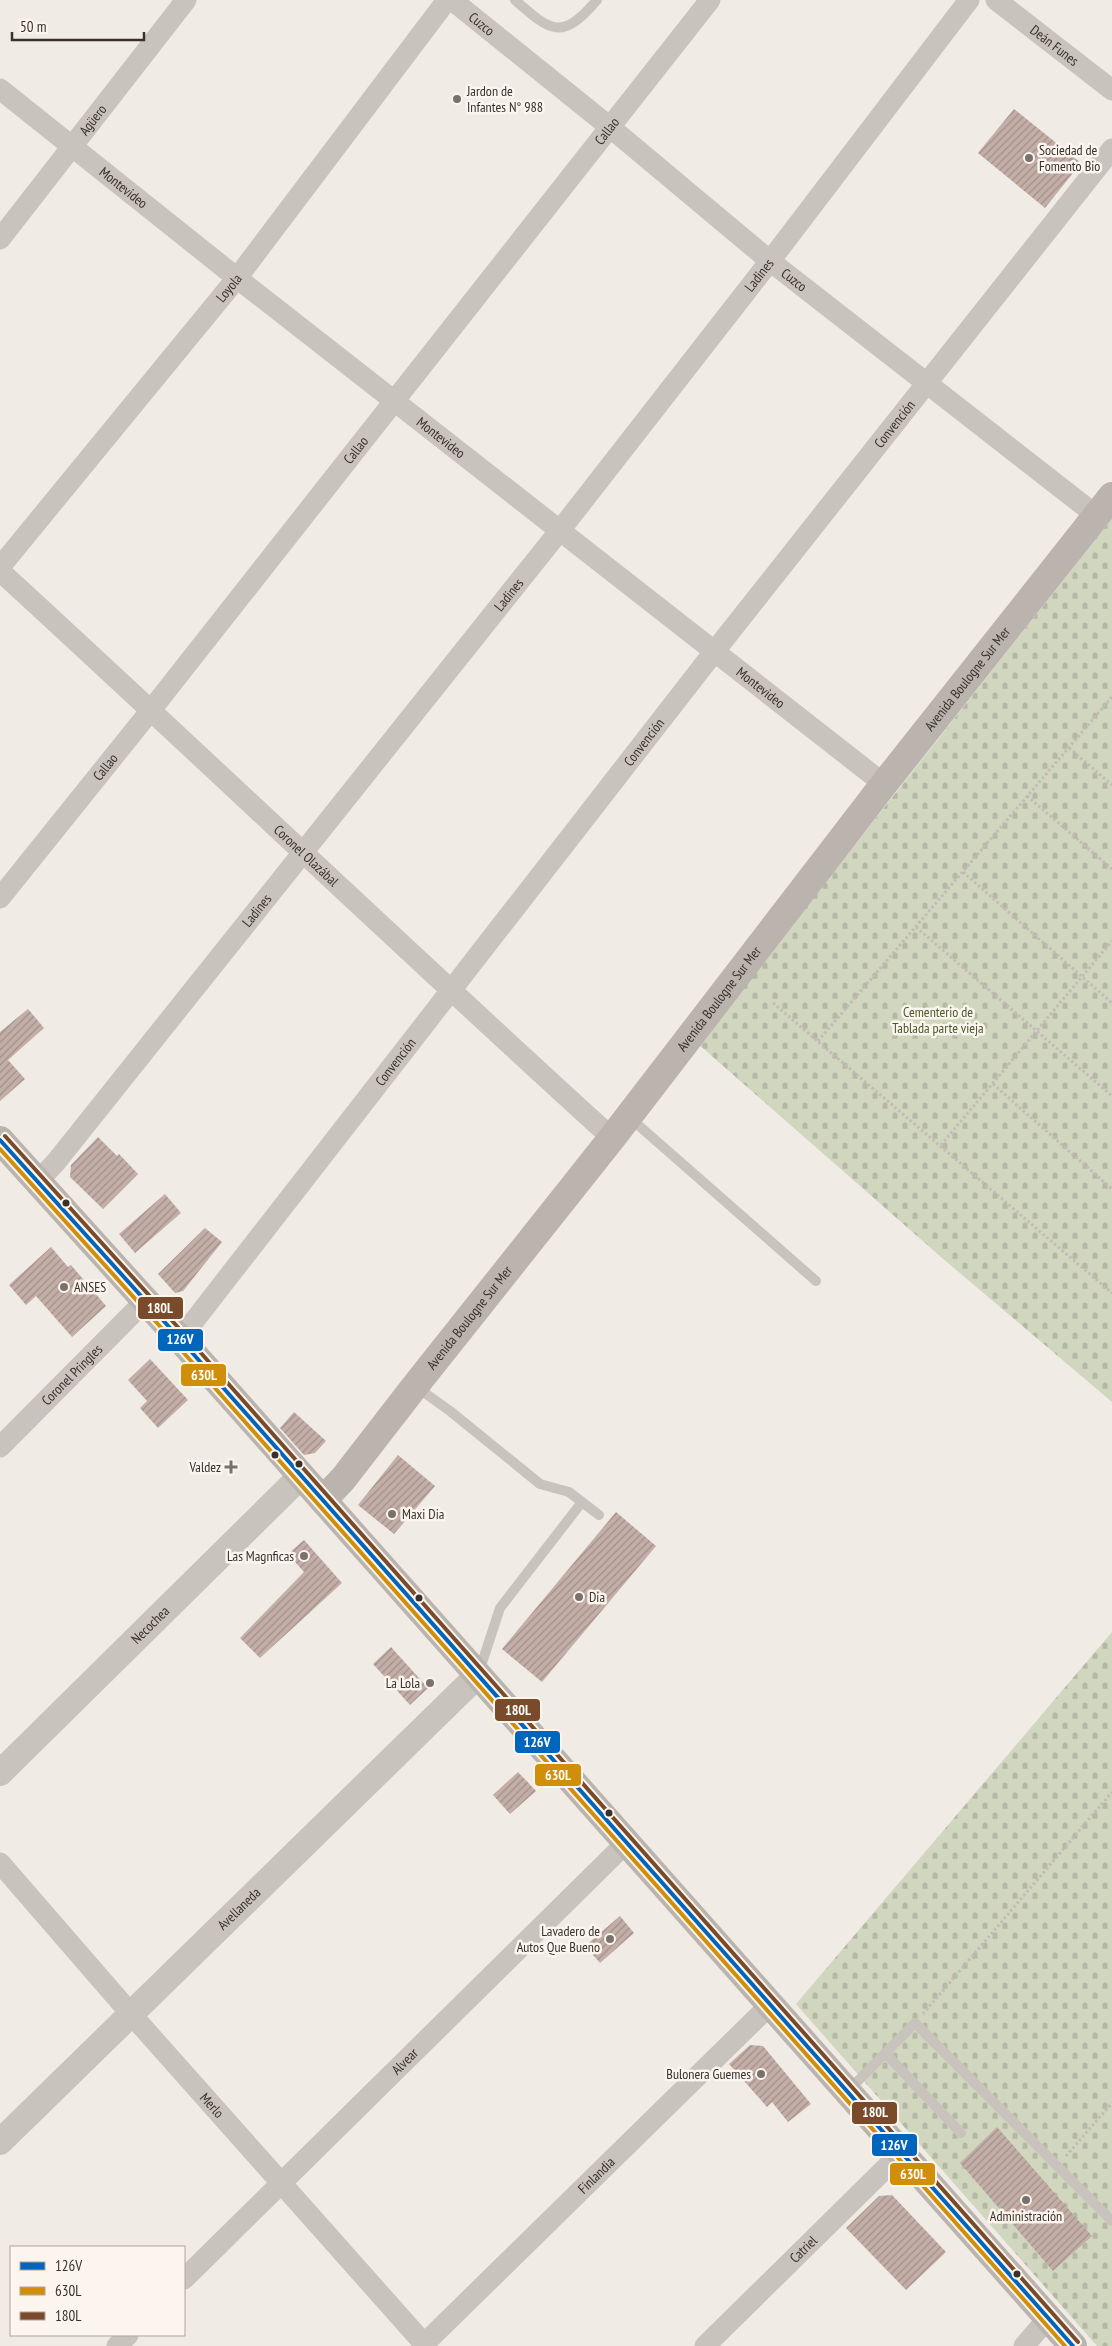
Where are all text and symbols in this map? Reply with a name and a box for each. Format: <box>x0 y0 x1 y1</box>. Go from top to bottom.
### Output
street label: Cuzco <box>465 8 498 40</box>
scale bar <box>12 10 145 42</box>
text: 50 m <box>20 17 46 36</box>
street label: Deán Funes <box>1027 21 1082 70</box>
place label: Jardon de Infantes N° 988 <box>466 82 543 116</box>
marker: Jardon de Infantes N° 988 <box>451 93 463 105</box>
street label: Agüero <box>75 101 110 139</box>
street label: Callao <box>590 114 623 148</box>
place label: Sociedad de Fomento Bio <box>1039 141 1100 175</box>
marker: Sociedad de Fomento Bio <box>1023 152 1035 164</box>
street label: Montevideo <box>96 163 151 212</box>
street label: Ladines <box>741 255 778 295</box>
street label: Cuzco <box>778 264 811 296</box>
street label: Loyola <box>212 270 246 306</box>
street label: Convención <box>870 396 919 451</box>
street label: Montevideo <box>413 413 469 462</box>
street label: Callao <box>339 433 372 467</box>
street label: Ladines <box>490 574 527 615</box>
street label: Avenida Boulogne Sur Mer <box>921 623 1014 734</box>
street label: Montevideo <box>733 663 789 712</box>
street label: Convención <box>620 715 668 770</box>
street label: Callao <box>89 750 122 784</box>
street label: Coronel Olazábal <box>270 821 343 891</box>
street label: Ladines <box>238 890 275 931</box>
street label: Avenida Boulogne Sur Mer <box>673 942 765 1055</box>
park label: Cementerio de Tablada parte vieja <box>892 1003 984 1037</box>
street label: Convención <box>371 1034 420 1089</box>
unlabelled marker <box>61 1198 71 1208</box>
street label: Avenida Boulogne Sur Mer <box>423 1262 516 1373</box>
place label: ANSES <box>74 1278 106 1296</box>
marker: ANSES <box>58 1281 70 1293</box>
line badge: 180L <box>137 1296 184 1320</box>
text: 180L <box>147 1299 173 1317</box>
line badge: 126V <box>157 1328 204 1352</box>
text: 126V <box>166 1330 195 1348</box>
street label: Coronel Pringles <box>38 1340 106 1409</box>
line badge: 630L <box>180 1363 227 1387</box>
text: 630L <box>191 1366 217 1384</box>
unlabelled marker <box>270 1450 280 1460</box>
place label: Valdez <box>188 1458 221 1476</box>
unlabelled marker <box>294 1459 304 1469</box>
marker: Valdez <box>225 1461 237 1473</box>
place label: Maxi Dia <box>402 1505 444 1523</box>
marker: Maxi Dia <box>386 1508 398 1520</box>
place label: Las Magnficas <box>227 1547 294 1565</box>
marker: Las Magnficas <box>298 1550 310 1562</box>
place label: Dia <box>589 1588 605 1606</box>
marker: Dia <box>573 1591 585 1603</box>
unlabelled marker <box>414 1593 424 1603</box>
street label: Necochea <box>127 1602 173 1648</box>
place label: La Lola <box>386 1674 420 1692</box>
marker: La Lola <box>424 1677 436 1689</box>
line badge: 180L <box>494 1698 541 1722</box>
text: 180L <box>505 1701 531 1719</box>
line badge: 126V <box>514 1730 561 1754</box>
text: 126V <box>523 1733 552 1751</box>
line badge: 630L <box>534 1763 582 1787</box>
text: 630L <box>545 1766 571 1784</box>
unlabelled marker <box>604 1808 614 1818</box>
street label: Avellaneda <box>214 1884 264 1934</box>
place label: Lavadero de Autos Que Bueno <box>517 1922 600 1956</box>
marker: Lavadero de Autos Que Bueno <box>604 1933 616 1945</box>
street label: Alvear <box>387 2044 422 2078</box>
place label: Bulonera Guemes <box>666 2065 751 2083</box>
marker: Bulonera Guemes <box>755 2068 767 2080</box>
street label: Merlo <box>196 2089 228 2122</box>
line badge: 180L <box>851 2101 898 2125</box>
text: 180L <box>862 2103 888 2121</box>
line badge: 126V <box>871 2133 918 2157</box>
text: 126V <box>880 2136 909 2154</box>
street label: Finlandia <box>574 2153 619 2197</box>
line badge: 630L <box>889 2162 936 2186</box>
text: 630L <box>900 2165 926 2183</box>
marker: Administración <box>1020 2194 1032 2206</box>
place label: Administración <box>990 2207 1062 2225</box>
street label: Catriel <box>786 2231 821 2267</box>
legend <box>10 2246 185 2336</box>
text: 126V <box>55 2256 82 2275</box>
unlabelled marker <box>1012 2269 1022 2279</box>
text: 630L <box>55 2281 82 2300</box>
text: 180L <box>55 2306 82 2325</box>

